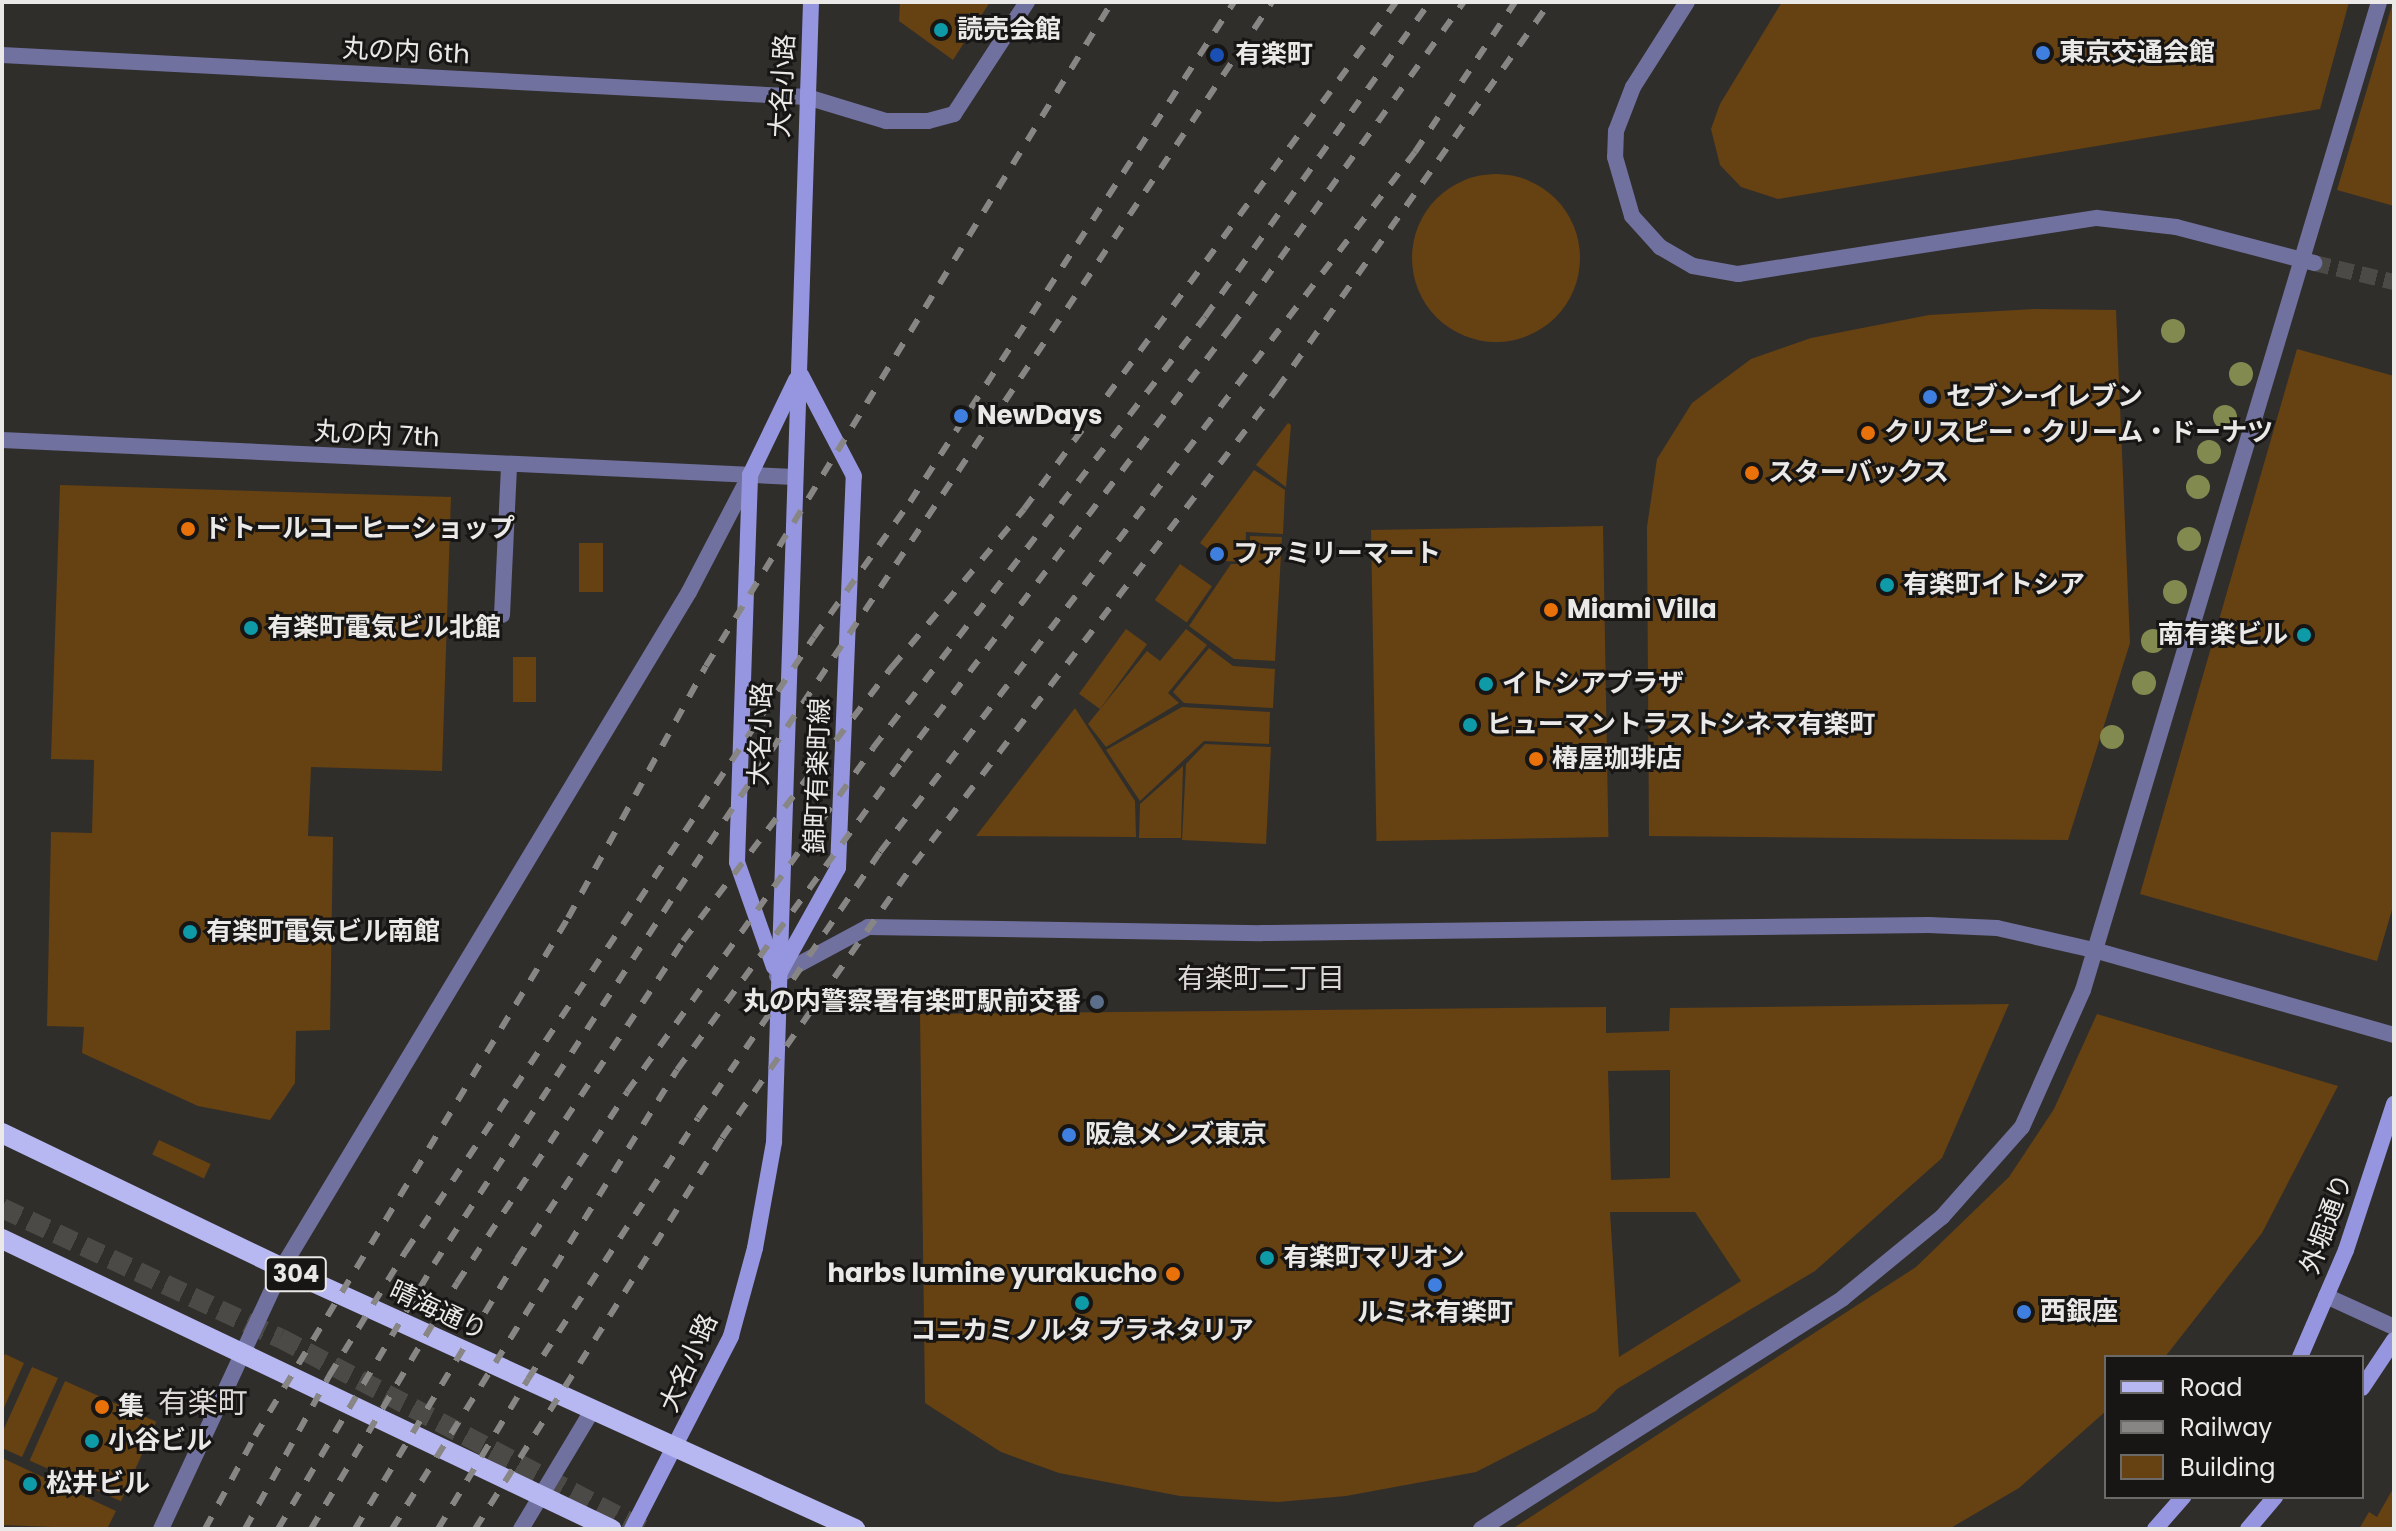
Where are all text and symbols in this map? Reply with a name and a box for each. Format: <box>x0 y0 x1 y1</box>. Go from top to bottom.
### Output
place label: 読売会館 <box>957 14 1061 46</box>
marker: 読売会館 <box>932 21 950 39</box>
street label: 丸の内 6th <box>341 33 471 71</box>
street label: 大名小路 <box>765 33 801 139</box>
place label: 東京交通会館 <box>2059 37 2215 69</box>
place label: 有楽町 <box>1235 39 1313 71</box>
marker: 有楽町 <box>1206 44 1228 66</box>
marker: 東京交通会館 <box>2034 44 2052 62</box>
place label: セブン-イレブン <box>1946 381 2143 413</box>
marker: セブン-イレブン <box>1921 388 1939 406</box>
place label: NewDays <box>977 400 1103 432</box>
marker: NewDays <box>952 407 970 425</box>
street label: 丸の内 7th <box>314 416 440 454</box>
place label: クリスピー・クリーム・ドーナツ <box>1884 417 2274 449</box>
marker: クリスピー・クリーム・ドーナツ <box>1859 424 1877 442</box>
place label: スターバックス <box>1768 457 1950 489</box>
marker: スターバックス <box>1743 464 1761 482</box>
place label: ドトールコーヒーショップ <box>204 513 516 545</box>
marker: ドトールコーヒーショップ <box>179 520 197 538</box>
place label: ファミリーマート <box>1233 538 1441 570</box>
marker: ファミリーマート <box>1208 545 1226 563</box>
place label: 有楽町イトシア <box>1903 569 2085 601</box>
marker: 有楽町イトシア <box>1878 576 1896 594</box>
place label: Miami Villa <box>1567 594 1717 626</box>
marker: Miami Villa <box>1542 601 1560 619</box>
place label: 有楽町電気ビル北館 <box>267 612 501 644</box>
marker: 有楽町電気ビル北館 <box>242 619 260 637</box>
place label: 南有楽ビル <box>2158 619 2288 651</box>
marker: 南有楽ビル <box>2295 626 2313 644</box>
place label: イトシアプラザ <box>1502 668 1684 700</box>
marker: イトシアプラザ <box>1477 675 1495 693</box>
street label: 大名小路 <box>744 681 778 787</box>
street label: 錦町有楽町線 <box>800 698 836 854</box>
place label: ヒューマントラストシネマ有楽町 <box>1486 709 1876 741</box>
marker: ヒューマントラストシネマ有楽町 <box>1461 716 1479 734</box>
place label: 椿屋珈琲店 <box>1552 743 1682 775</box>
marker: 椿屋珈琲店 <box>1527 750 1545 768</box>
place label: 有楽町電気ビル南館 <box>206 916 440 948</box>
marker: 有楽町電気ビル南館 <box>181 923 199 941</box>
district label: 有楽町二丁目 <box>1177 962 1345 996</box>
place label: 丸の内警察署有楽町駅前交番 <box>743 986 1081 1018</box>
marker: 丸の内警察署有楽町駅前交番 <box>1088 993 1106 1011</box>
place label: 阪急メンズ東京 <box>1085 1119 1267 1151</box>
marker: 阪急メンズ東京 <box>1060 1126 1078 1144</box>
street label: 外堀通り <box>2295 1170 2359 1278</box>
place label: 有楽町マリオン <box>1283 1242 1465 1274</box>
marker: 有楽町マリオン <box>1258 1249 1276 1267</box>
road number: 304 <box>264 1254 328 1294</box>
place label: harbs lumine yurakucho <box>827 1258 1157 1290</box>
marker: harbs lumine yurakucho <box>1164 1265 1182 1283</box>
street label: 晴海通り <box>384 1275 492 1347</box>
marker: ルミネ有楽町 <box>1426 1276 1444 1294</box>
marker: コニカミノルタ プラネタリア <box>1073 1294 1091 1312</box>
place label: 西銀座 <box>2040 1296 2118 1328</box>
place label: ルミネ有楽町 <box>1357 1297 1513 1329</box>
marker: 西銀座 <box>2015 1303 2033 1321</box>
street label: 大名小路 <box>654 1309 724 1417</box>
place label: コニカミノルタ プラネタリア <box>910 1315 1254 1347</box>
legend <box>2104 1355 2364 1499</box>
text: Road <box>2180 1371 2242 1404</box>
district label: 有楽町 <box>158 1385 248 1421</box>
place label: 集 <box>118 1391 144 1423</box>
marker: 集 <box>93 1398 111 1416</box>
text: Railway <box>2180 1411 2272 1444</box>
place label: 小谷ビル <box>108 1425 212 1457</box>
marker: 小谷ビル <box>83 1432 101 1450</box>
text: Building <box>2180 1451 2276 1484</box>
place label: 松井ビル <box>46 1468 150 1500</box>
marker: 松井ビル <box>21 1475 39 1493</box>

